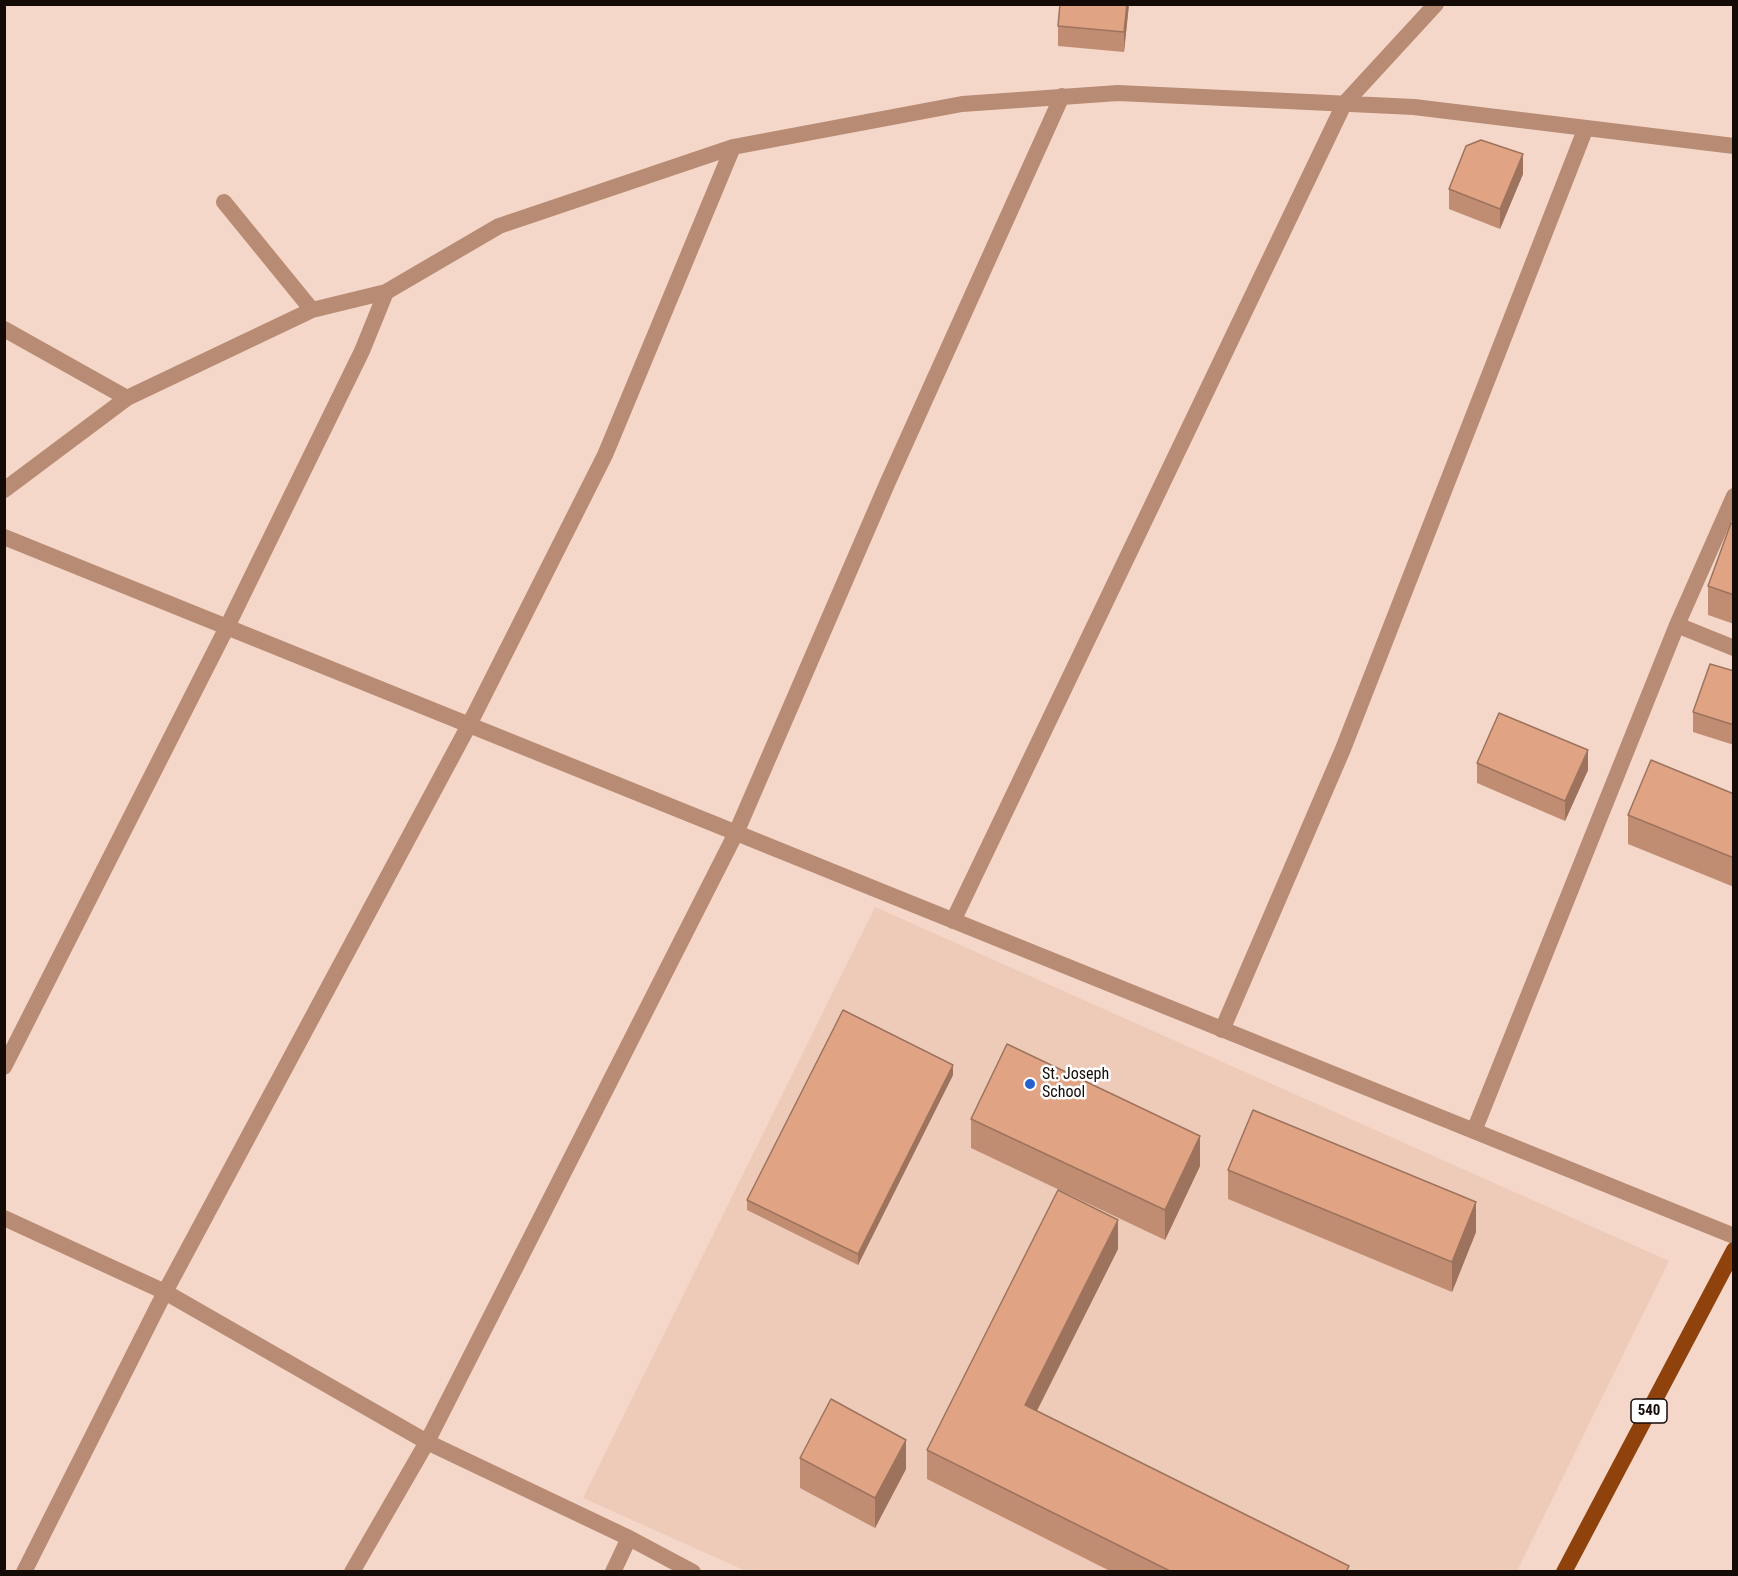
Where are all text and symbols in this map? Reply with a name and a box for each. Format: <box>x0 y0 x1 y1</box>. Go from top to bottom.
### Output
place label: St. Joseph School <box>1042 1065 1109 1103</box>
marker: St. Joseph School <box>1023 1077 1037 1091</box>
road number: 540 <box>1631 1399 1667 1423</box>

